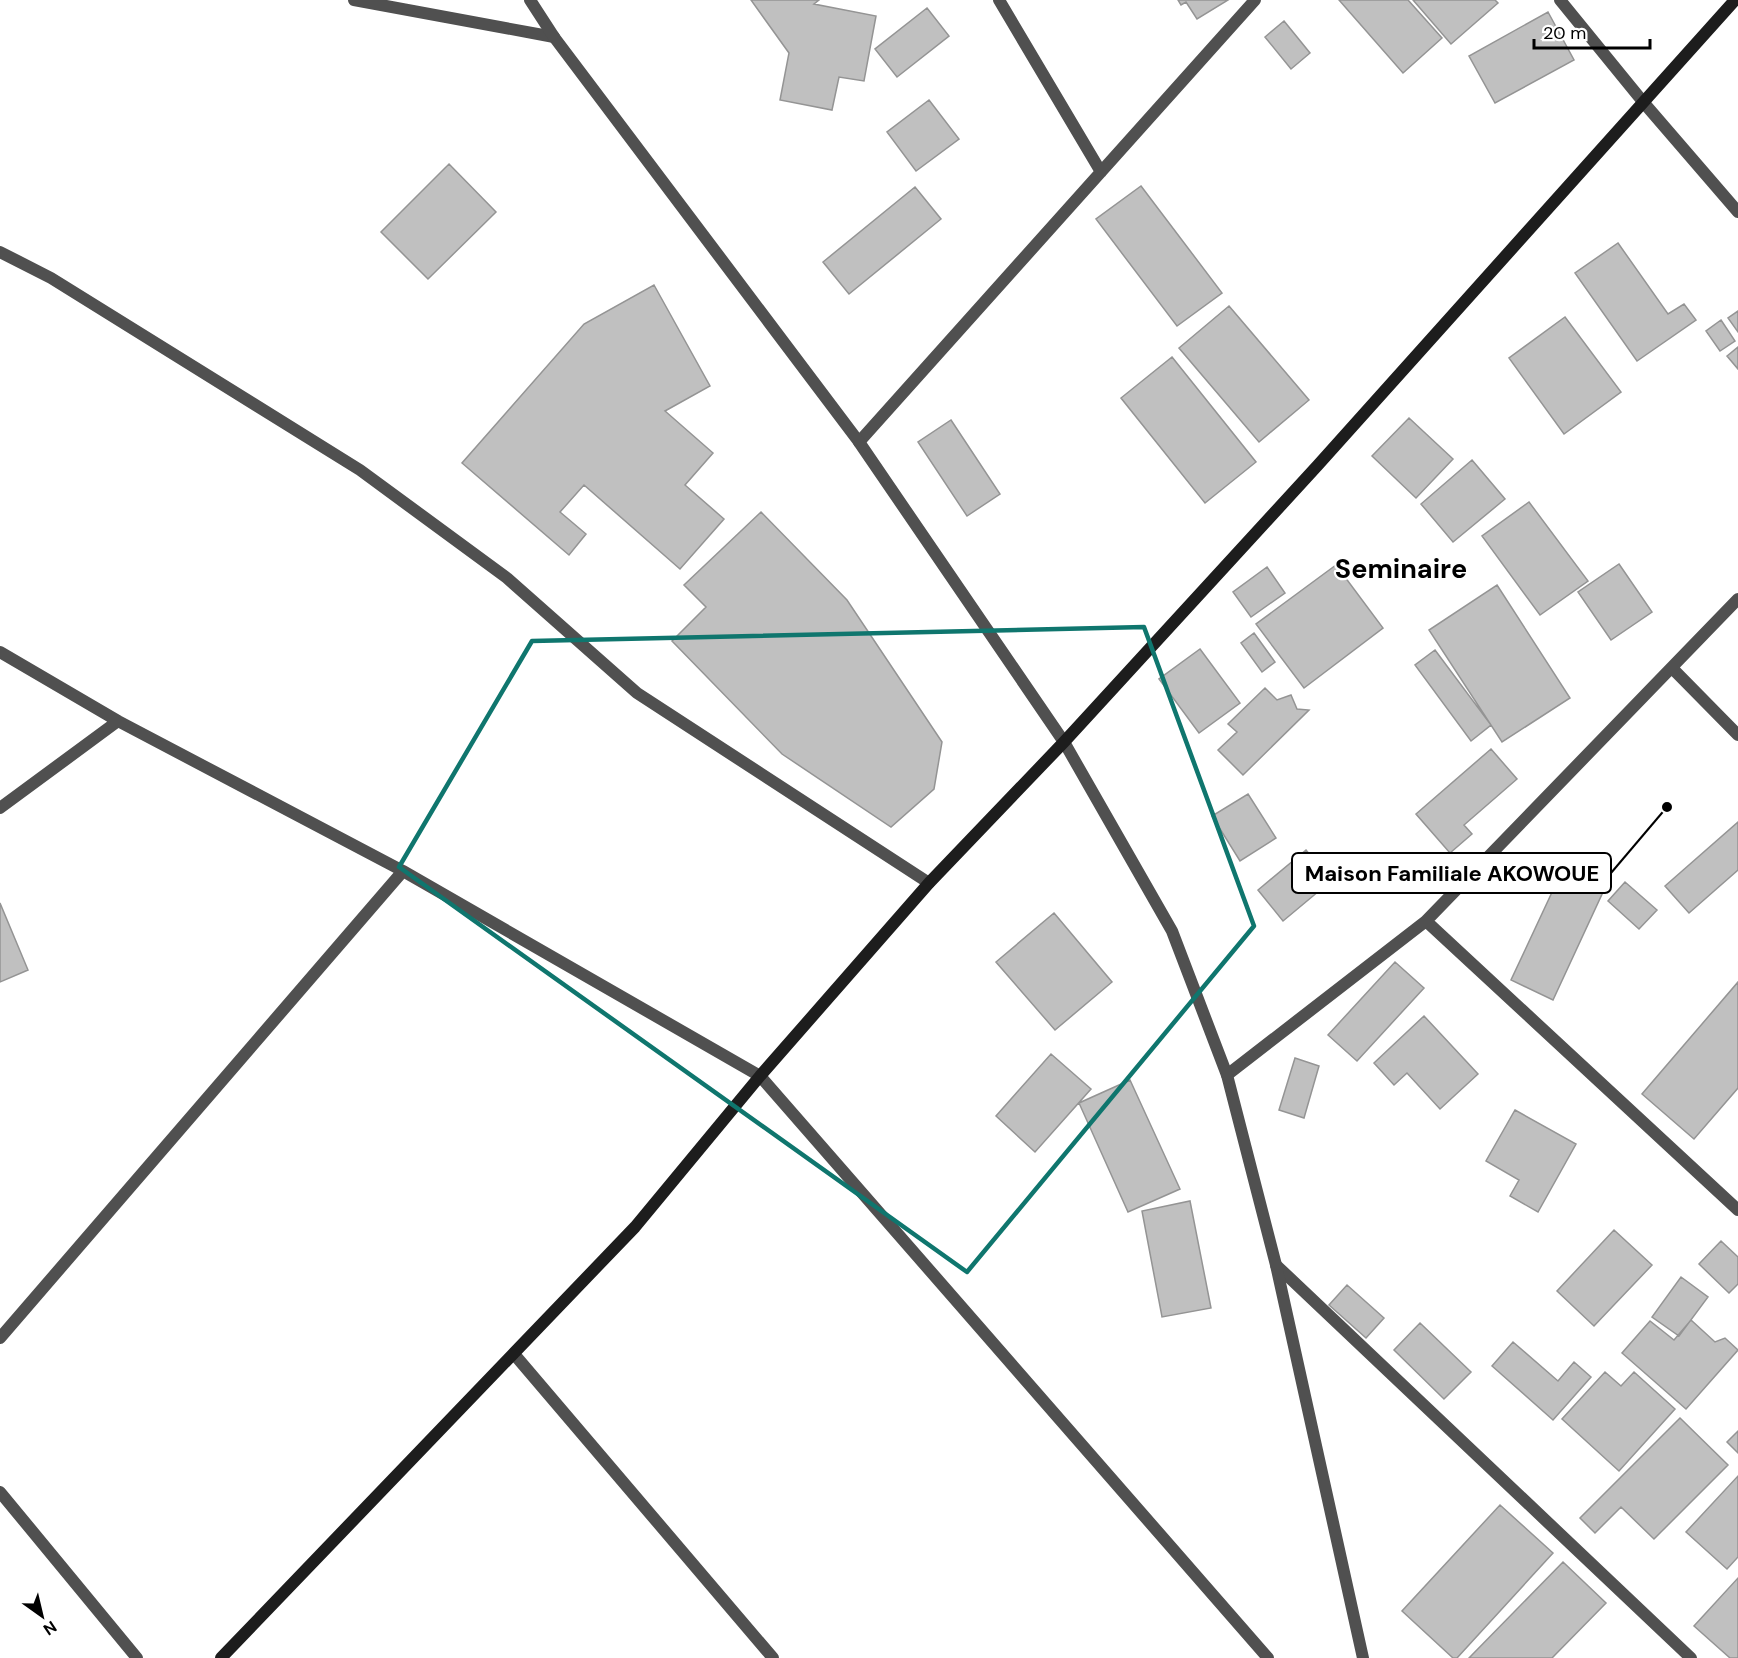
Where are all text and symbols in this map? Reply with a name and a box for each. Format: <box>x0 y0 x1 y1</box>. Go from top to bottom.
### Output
scale bar <box>1534 12 1650 50</box>
text: 20 m <box>1543 21 1586 45</box>
district label: Seminaire <box>1335 551 1467 586</box>
callout: Maison Familiale AKOWOUE <box>1292 853 1611 893</box>
text: Maison Familiale AKOWOUE <box>1305 859 1599 888</box>
north arrow <box>12 1586 72 1646</box>
text: N <box>39 1616 61 1640</box>

